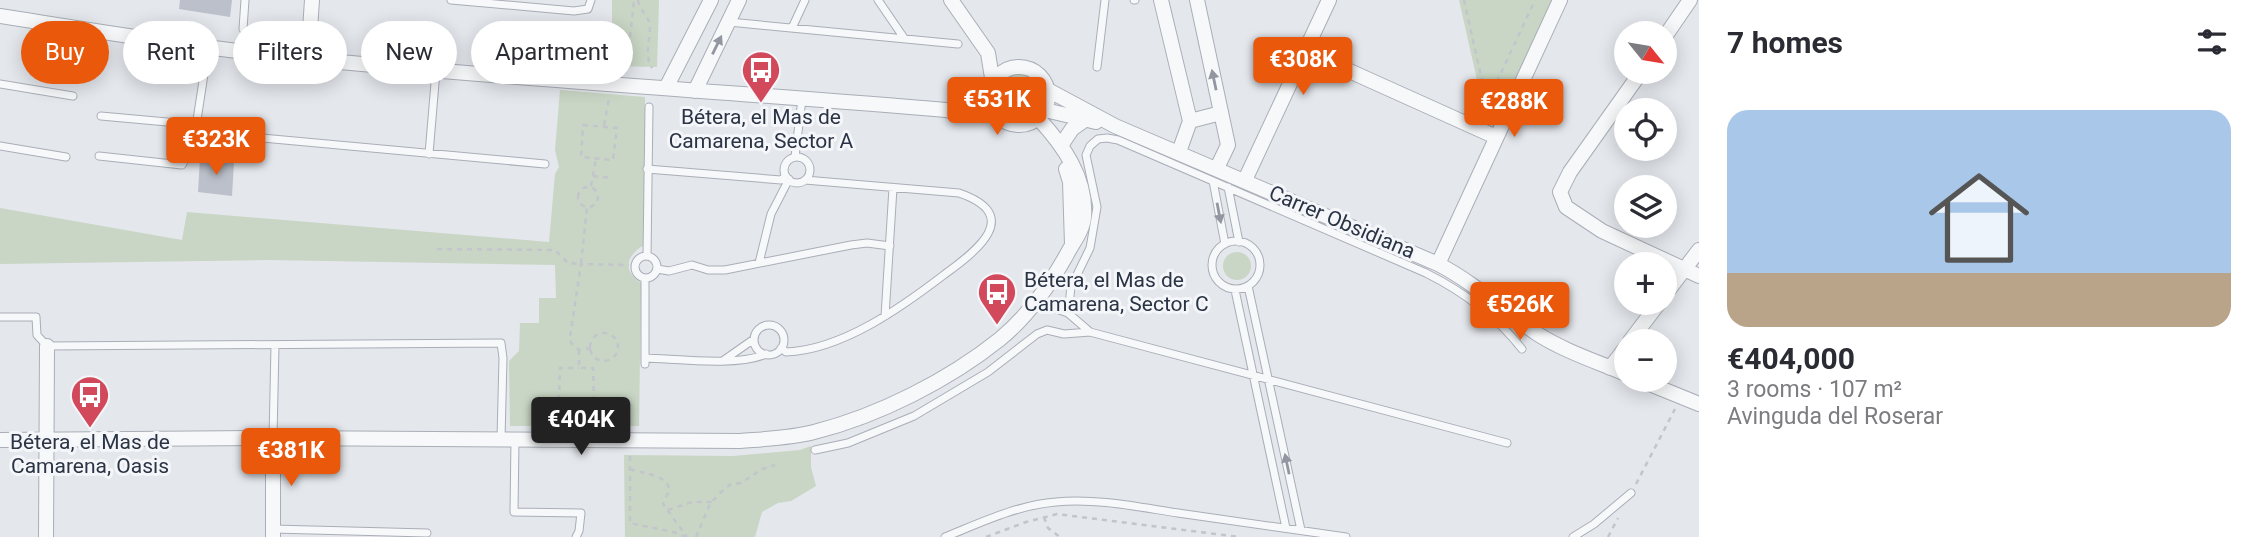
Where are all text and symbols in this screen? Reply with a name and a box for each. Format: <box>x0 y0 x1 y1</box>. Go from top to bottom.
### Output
chip: Buy <box>21 21 109 84</box>
chip: Rent <box>123 21 219 84</box>
chip: Filters <box>233 21 347 84</box>
chip: New <box>361 21 457 84</box>
chip: Apartment <box>471 21 633 84</box>
north arrow <box>1614 21 1676 84</box>
map controls <box>1614 21 1677 392</box>
icon: filters <box>2193 23 2231 61</box>
text: 7 homes <box>1727 25 1843 60</box>
one-way arrow <box>711 35 723 55</box>
pin: €308K <box>1254 38 1352 97</box>
text: €308K <box>1269 46 1337 73</box>
bus stop icon: Bétera, el Mas de Camarena, Sector A <box>740 49 782 104</box>
one-way arrow <box>1208 69 1219 91</box>
pin: €531K <box>948 78 1046 137</box>
pin: €288K <box>1465 80 1563 139</box>
text: €531K <box>963 86 1031 113</box>
text: €288K <box>1480 88 1548 115</box>
button: locate <box>1614 98 1677 161</box>
place label: Bétera, el Mas de Camarena, Sector A <box>669 105 854 153</box>
pin: €323K <box>167 118 265 177</box>
text: €323K <box>182 126 250 153</box>
icon: home <box>1916 155 2042 281</box>
button: layers <box>1614 175 1677 238</box>
street label: Carrer Obsidiana <box>1265 180 1419 264</box>
one-way arrow <box>1214 202 1225 224</box>
button: + <box>1614 252 1677 315</box>
place label: Bétera, el Mas de Camarena, Sector C <box>1024 268 1209 316</box>
bus stop icon: Bétera, el Mas de Camarena, Sector C <box>976 271 1018 326</box>
pin: €526K <box>1471 282 1569 342</box>
text: €526K <box>1486 291 1554 318</box>
button: − <box>1614 329 1677 392</box>
text: €404,000 <box>1727 341 1855 376</box>
bus stop icon: Bétera, el Mas de Camarena, Oasis <box>69 374 111 429</box>
text: 3 rooms · 107 m² <box>1727 376 1902 403</box>
pin: €404K <box>532 398 630 457</box>
text: Avinguda del Roserar <box>1727 403 1943 430</box>
text: €404K <box>547 406 615 433</box>
pin: €381K <box>242 428 340 488</box>
place label: Bétera, el Mas de Camarena, Oasis <box>10 430 170 478</box>
text: €381K <box>257 437 325 464</box>
one-way arrow <box>1281 453 1292 475</box>

